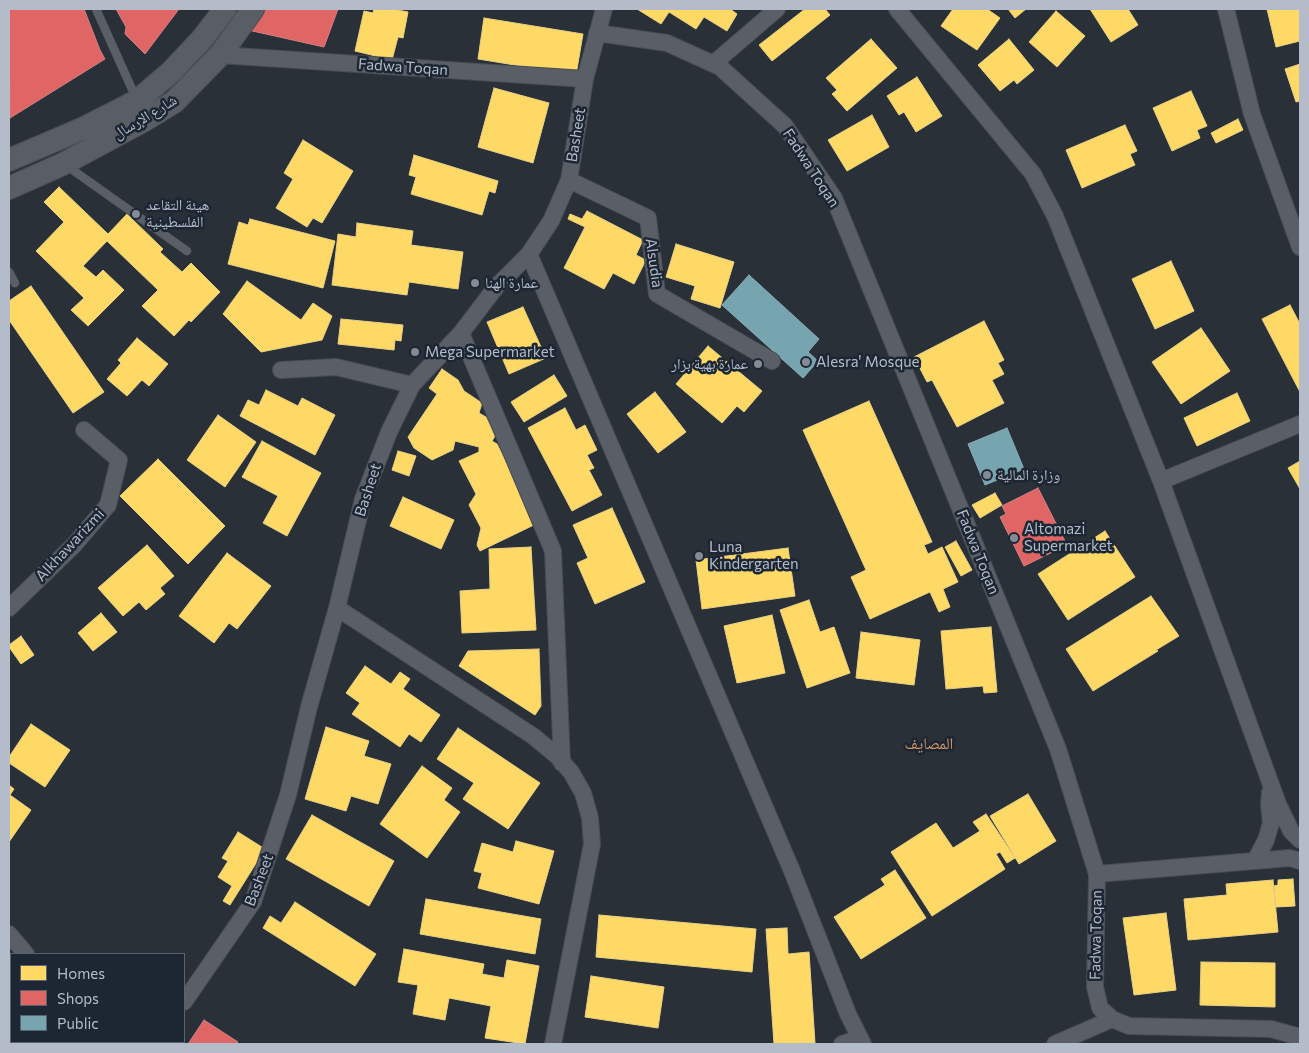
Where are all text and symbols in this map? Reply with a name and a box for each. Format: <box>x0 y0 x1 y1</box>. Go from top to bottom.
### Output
street label: Fadwa Toqan <box>357 55 449 79</box>
street label: شارع الإرسال <box>110 91 180 143</box>
street label: Basheet <box>563 107 589 163</box>
street label: Fadwa Toqan <box>779 125 843 211</box>
place label: هيئة التقاعد الفلسطينية <box>146 196 209 231</box>
marker: هيئة التقاعد الفلسطينية <box>130 208 142 220</box>
street label: Alsudia <box>642 237 666 289</box>
place label: عمارة الهنا <box>485 274 538 292</box>
marker: عمارة الهنا <box>469 277 481 289</box>
place label: Mega Supermarket <box>425 343 555 361</box>
marker: Mega Supermarket <box>409 346 421 358</box>
place label: Alesra' Mosque <box>816 353 920 371</box>
place label: عمارة بهية بزار <box>671 355 748 373</box>
marker: Alesra' Mosque <box>800 356 812 368</box>
marker: عمارة بهية بزار <box>752 358 764 370</box>
street label: Basheet <box>351 461 385 519</box>
place label: وزارة المالية <box>997 466 1060 484</box>
marker: وزارة المالية <box>981 469 993 481</box>
street label: Alkhawarizmi <box>32 505 108 585</box>
street label: Fadwa Toqan <box>953 507 1003 597</box>
place label: Altomazi Supermarket <box>1024 520 1113 555</box>
marker: Altomazi Supermarket <box>1008 532 1020 544</box>
place label: Luna Kindergarten <box>709 538 798 573</box>
marker: Luna Kindergarten <box>693 550 705 562</box>
district label: المصايف <box>905 734 953 754</box>
street label: Basheet <box>241 851 277 909</box>
street label: Fadwa Toqan <box>1086 890 1106 980</box>
legend <box>10 953 185 1043</box>
text: Homes <box>57 964 105 982</box>
text: Shops <box>57 989 99 1007</box>
text: Public <box>57 1014 99 1032</box>

